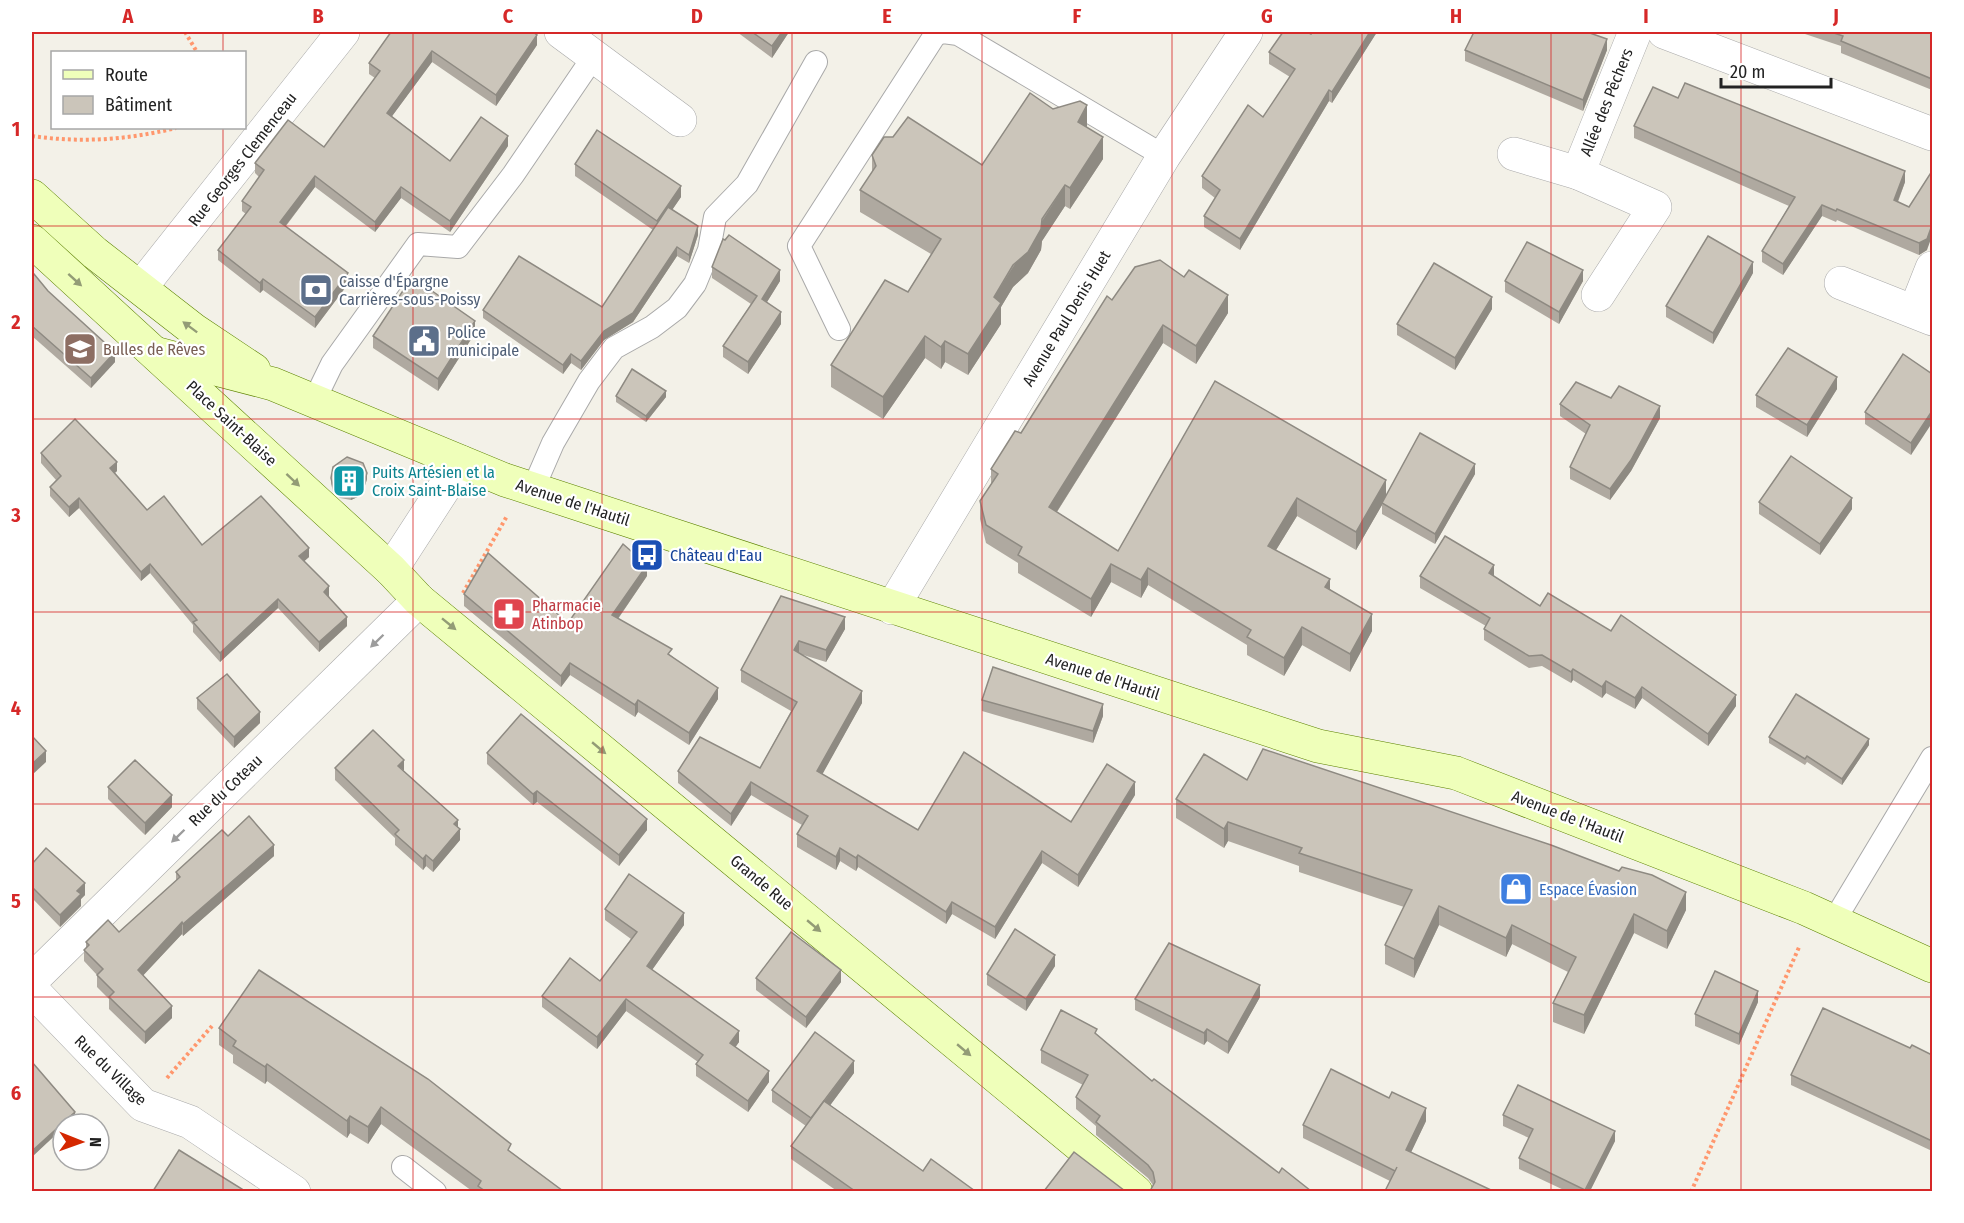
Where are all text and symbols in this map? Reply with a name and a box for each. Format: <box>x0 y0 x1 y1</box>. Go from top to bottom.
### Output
text: A <box>122 4 135 28</box>
text: B <box>312 4 324 28</box>
text: C <box>503 4 514 28</box>
text: D <box>691 4 703 28</box>
text: E <box>882 4 892 28</box>
text: F <box>1073 4 1082 28</box>
text: G <box>1261 4 1273 28</box>
text: H <box>1450 4 1462 28</box>
text: I <box>1643 4 1649 28</box>
text: J <box>1832 4 1839 28</box>
street label: Allée des Pêchers <box>1576 45 1637 159</box>
legend <box>51 51 246 129</box>
scale bar <box>1721 51 1830 89</box>
text: 20 m <box>1730 61 1765 83</box>
text: Route <box>105 64 148 86</box>
street label: Rue Georges Clemenceau <box>184 89 301 230</box>
text: Bâtiment <box>105 94 172 116</box>
text: 1 <box>12 117 20 141</box>
street label: Avenue Paul Denis Huet <box>1018 246 1115 390</box>
bank icon: Caisse d'Épargne Carrières-sous-Poissy <box>298 272 334 308</box>
place label: Caisse d'Épargne Carrières-sous-Poissy <box>339 272 481 309</box>
one-way arrow <box>67 273 82 286</box>
text: 2 <box>10 310 21 334</box>
one-way arrow <box>183 321 198 333</box>
public building icon: Police municipale <box>406 323 442 359</box>
place label: Police municipale <box>447 323 519 360</box>
school or university icon: Bulles de Rêves <box>62 331 98 367</box>
place label: Bulles de Rêves <box>103 340 206 359</box>
street label: Place Saint-Blaise <box>183 377 281 470</box>
building icon: Puits Artésien et la Croix Saint-Blaise <box>331 463 367 499</box>
place label: Puits Artésien et la Croix Saint-Blaise <box>372 463 495 500</box>
one-way arrow <box>286 473 301 487</box>
street label: Avenue de l'Hautil <box>513 475 632 530</box>
text: 3 <box>10 503 21 527</box>
bus stop icon: Château d'Eau <box>629 537 665 573</box>
place label: Château d'Eau <box>670 546 762 565</box>
pharmacy icon: Pharmacie Atinbop <box>491 596 527 632</box>
place label: Pharmacie Atinbop <box>532 596 601 633</box>
one-way arrow <box>441 617 456 630</box>
one-way arrow <box>370 634 385 648</box>
street label: Avenue de l'Hautil <box>1043 649 1162 704</box>
text: 4 <box>11 696 21 720</box>
one-way arrow <box>591 741 606 754</box>
street label: Rue du Coteau <box>185 751 266 830</box>
street label: Avenue de l'Hautil <box>1509 786 1627 847</box>
one-way arrow <box>171 829 185 843</box>
street label: Grande Rue <box>727 851 797 914</box>
shop icon: Espace Évasion <box>1498 871 1534 907</box>
place label: Espace Évasion <box>1539 880 1637 899</box>
text: 5 <box>11 889 21 913</box>
one-way arrow <box>806 919 822 932</box>
street label: Rue du Village <box>71 1031 151 1110</box>
one-way arrow <box>956 1043 971 1056</box>
text: 6 <box>11 1081 21 1105</box>
north arrow <box>51 1112 111 1172</box>
text: N <box>86 1137 105 1147</box>

